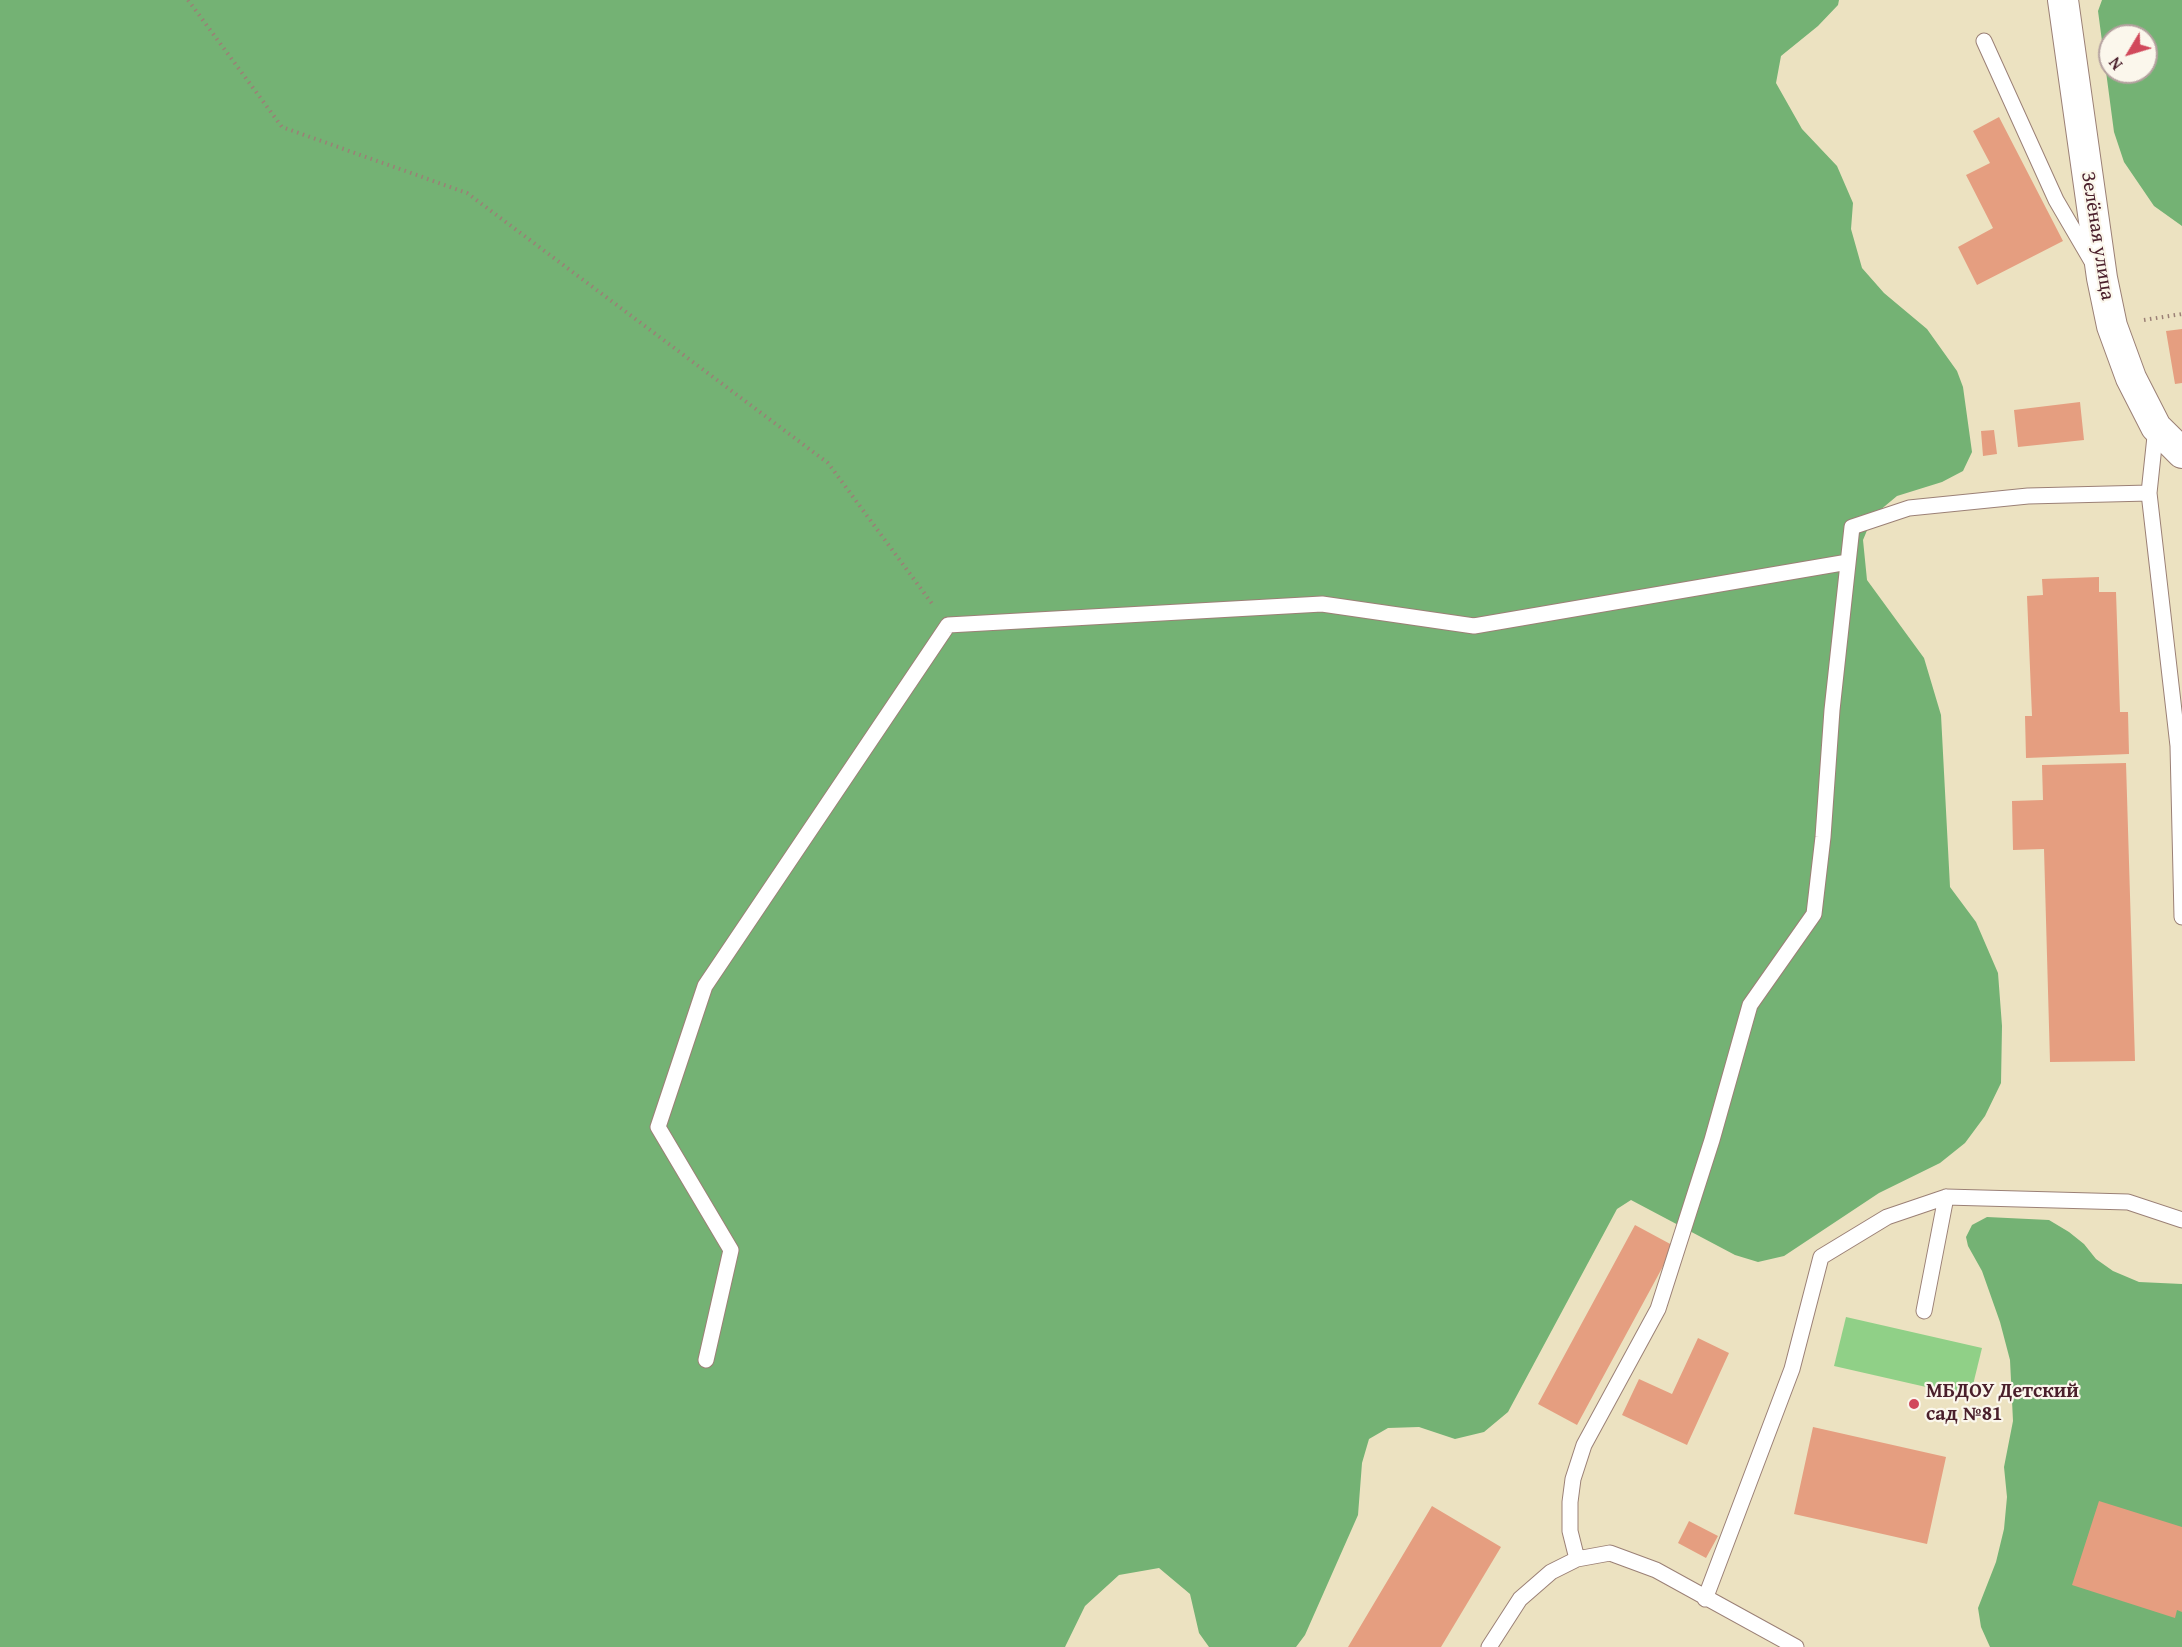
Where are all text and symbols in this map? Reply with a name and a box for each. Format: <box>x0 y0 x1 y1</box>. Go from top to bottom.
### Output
north arrow <box>2098 24 2158 84</box>
text: N <box>2103 52 2128 75</box>
street label: Зелёная улица <box>2075 170 2119 302</box>
place label: МБДОУ Детский сад №81 <box>1926 1380 2079 1427</box>
marker: МБДОУ Детский сад №81 <box>1907 1397 1921 1411</box>

